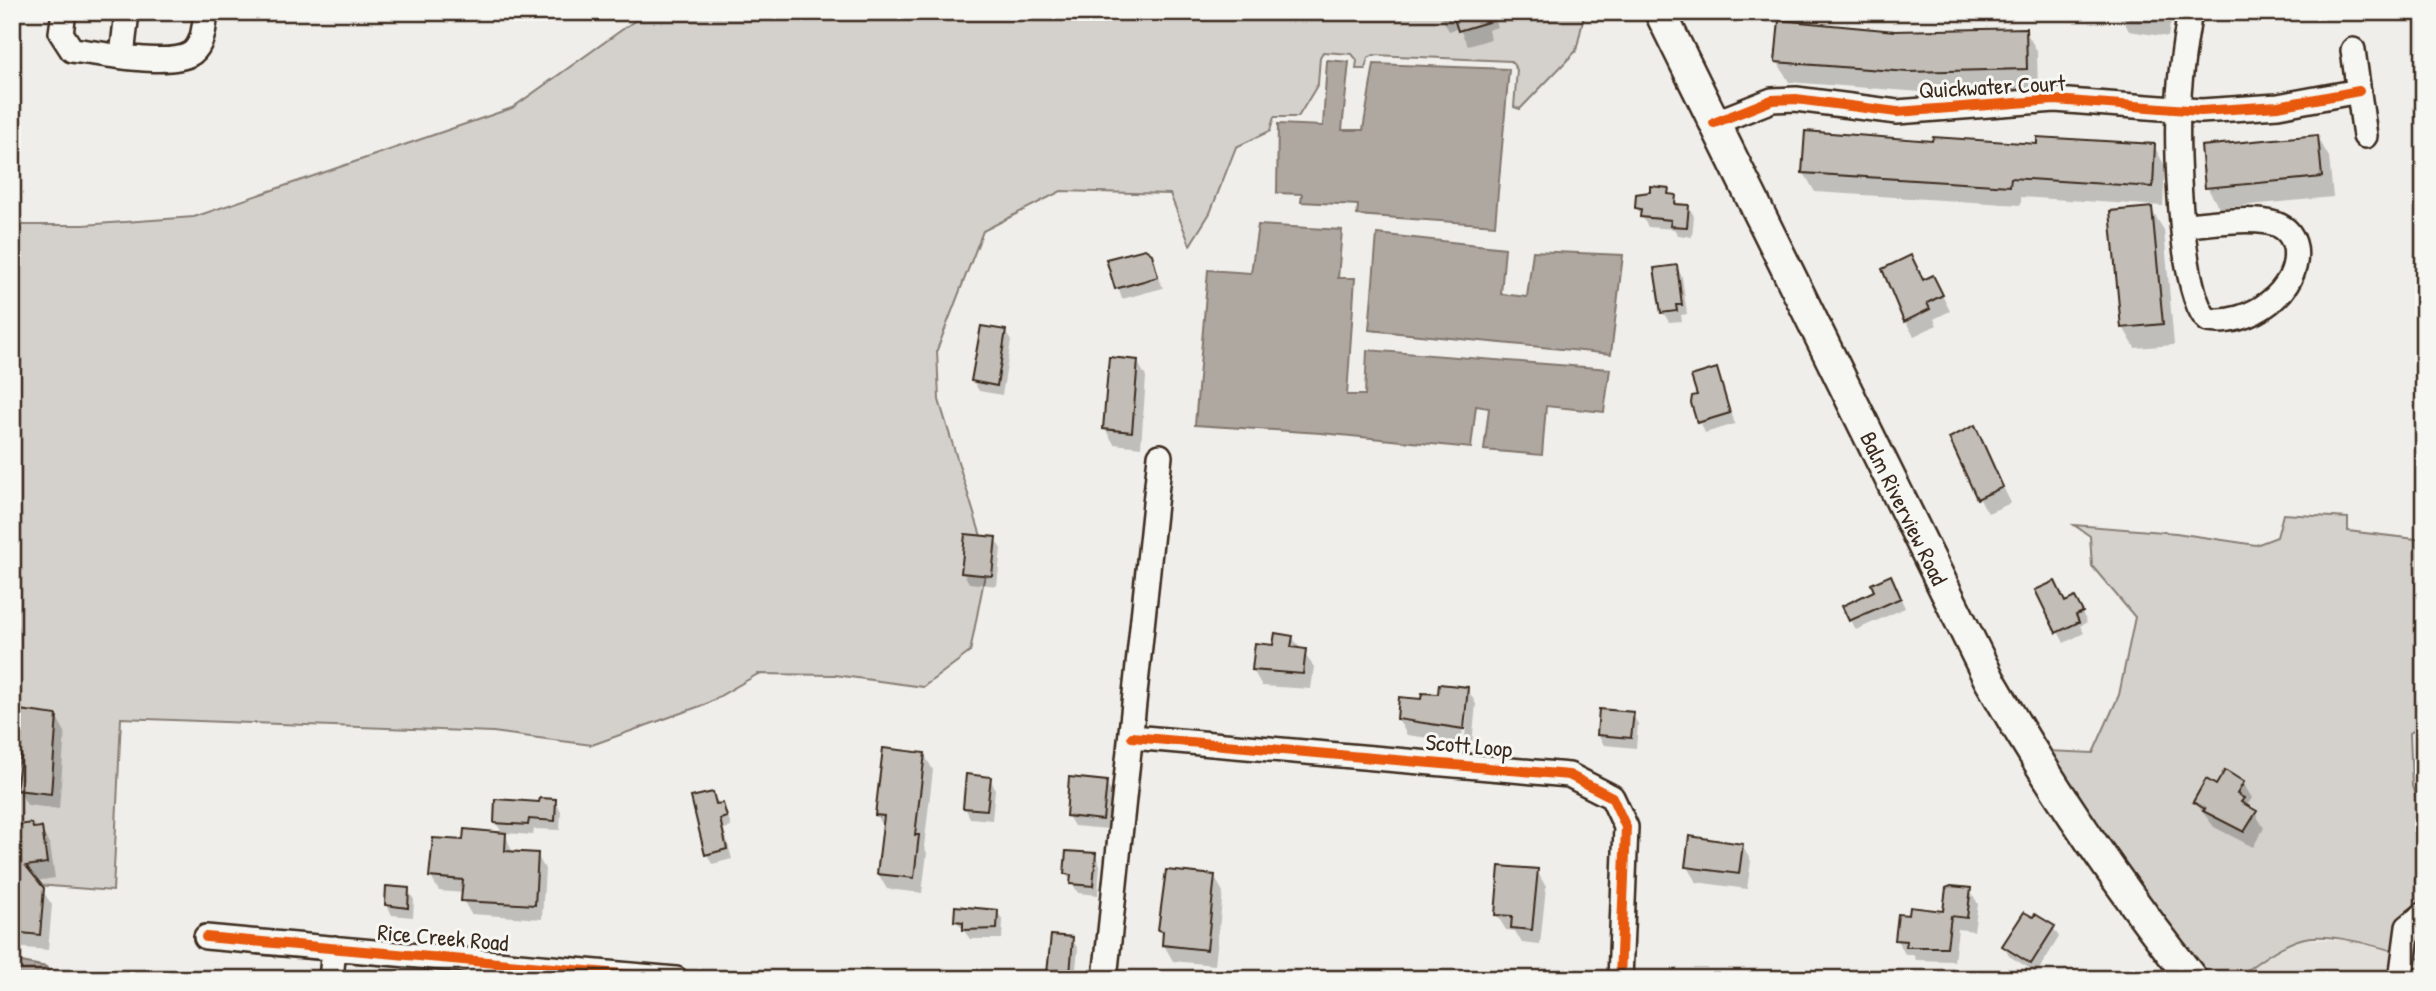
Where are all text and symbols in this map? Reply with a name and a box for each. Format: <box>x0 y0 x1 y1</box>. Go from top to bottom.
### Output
street label: Quickwater Court <box>1918 67 2067 105</box>
street label: Balm Riverview Road <box>1854 426 1956 590</box>
street label: Scott Loop <box>1424 726 1514 764</box>
street label: Rice Creek Road <box>376 916 510 958</box>

